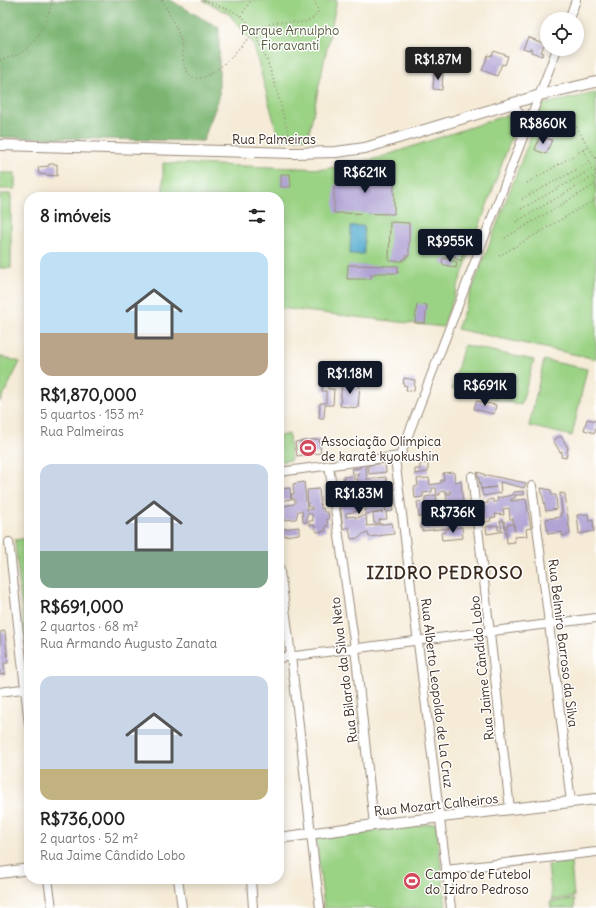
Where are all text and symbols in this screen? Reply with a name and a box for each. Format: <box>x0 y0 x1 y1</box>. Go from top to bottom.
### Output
map controls <box>540 12 584 56</box>
button: locate <box>540 12 584 56</box>
park label: Parque Arnulpho Fioravanti <box>241 22 339 54</box>
pin: R$1.87M <box>401 47 475 81</box>
text: R$1.87M <box>414 51 462 68</box>
pin: R$860K <box>510 111 576 145</box>
text: R$860K <box>519 115 567 132</box>
street label: Rua Palmeiras <box>232 131 316 148</box>
pin: R$621K <box>332 160 398 194</box>
text: R$621K <box>343 164 387 181</box>
text: 8 imóveis <box>40 205 111 227</box>
icon: filters <box>246 205 268 227</box>
pin: R$955K <box>417 229 483 263</box>
text: R$955K <box>427 233 473 250</box>
icon: home <box>118 278 190 350</box>
pin: R$1.18M <box>313 361 387 395</box>
text: R$1.18M <box>327 365 373 382</box>
pin: R$691K <box>452 373 518 407</box>
text: R$691K <box>463 377 507 394</box>
text: R$1,870,000 <box>40 384 137 406</box>
text: 5 quartos · 153 m² <box>40 406 144 423</box>
text: Rua Palmeiras <box>40 423 124 440</box>
place label: Associação Olímpica de karatê kyokushin <box>321 433 441 465</box>
sports icon: Associação Olímpica de karatê kyokushin <box>298 438 318 458</box>
pin: R$1.83M <box>322 481 396 515</box>
text: R$1.83M <box>335 485 383 502</box>
icon: home <box>118 490 190 562</box>
pin: R$736K <box>420 500 486 534</box>
text: R$736K <box>431 504 475 521</box>
street label: Rua Belmiro Barroso da Silva <box>544 558 582 728</box>
district label: IZIDRO PEDROSO <box>366 562 524 584</box>
street label: Rua Jaime Cândido Lobo <box>466 595 498 741</box>
text: R$691,000 <box>40 596 124 618</box>
street label: Rua Bilardo da Silva Neto <box>327 596 361 744</box>
street label: Rua Alberto Leopoldo de La Cruz <box>417 597 457 789</box>
text: 2 quartos · 68 m² <box>40 618 139 635</box>
text: Rua Armando Augusto Zanata <box>40 635 217 652</box>
icon: home <box>118 702 190 774</box>
street label: Rua Mozart Calheiros <box>373 790 499 820</box>
text: R$736,000 <box>40 808 125 830</box>
text: 2 quartos · 52 m² <box>40 830 138 847</box>
text: Rua Jaime Cândido Lobo <box>40 847 185 864</box>
place label: Campo de Futebol do Izidro Pedroso <box>425 866 531 898</box>
sports icon: Campo de Futebol do Izidro Pedroso <box>402 871 422 891</box>

